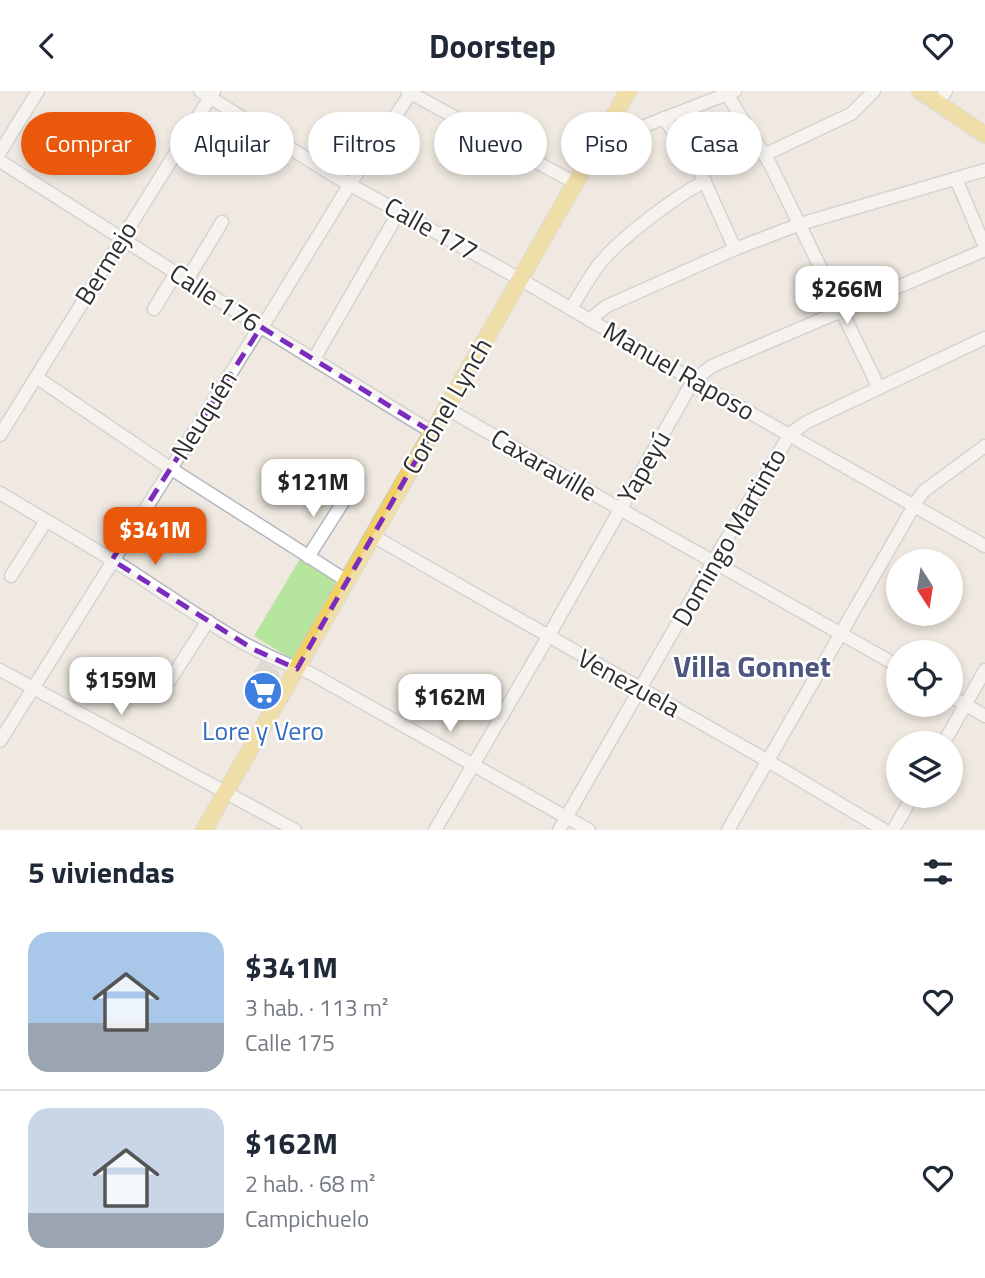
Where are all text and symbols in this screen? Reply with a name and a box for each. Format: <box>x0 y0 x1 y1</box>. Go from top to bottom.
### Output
text: Doorstep <box>429 22 556 70</box>
icon: back <box>28 27 66 65</box>
icon: heart <box>919 27 957 65</box>
chip: Comprar <box>21 112 156 175</box>
chip: Alquilar <box>170 112 294 175</box>
chip: Filtros <box>308 112 420 175</box>
chip: Nuevo <box>434 112 547 175</box>
chip: Piso <box>561 112 652 175</box>
chip: Casa <box>666 112 762 175</box>
street label: Calle 177 <box>377 187 485 270</box>
street label: Bermejo <box>65 213 147 312</box>
street label: Calle 176 <box>162 254 269 342</box>
pin: $266M <box>798 267 896 326</box>
text: $266M <box>811 271 883 306</box>
street label: Manuel Raposo <box>596 311 763 430</box>
street label: Coronel Lynch <box>392 330 501 481</box>
street label: Neuquén <box>161 362 246 467</box>
street label: Caxaraville <box>484 418 605 511</box>
street label: Yapeyú <box>607 423 680 510</box>
street label: Domingo Martinto <box>662 440 795 633</box>
pin: $121M <box>264 459 362 519</box>
text: $121M <box>277 464 349 499</box>
pin: $341M <box>106 507 204 567</box>
text: $341M <box>119 512 191 547</box>
north arrow <box>886 549 962 627</box>
map controls <box>886 549 963 808</box>
street label: Venezuela <box>571 638 688 727</box>
button: locate <box>886 640 963 717</box>
district label: Villa Gonnet <box>673 643 831 689</box>
pin: $159M <box>72 657 170 717</box>
text: $159M <box>85 662 157 697</box>
supermarket icon: Lore y Vero <box>242 670 284 712</box>
pin: $162M <box>401 675 499 734</box>
text: $162M <box>414 679 486 714</box>
place label: Lore y Vero <box>202 711 324 750</box>
button: layers <box>886 731 963 808</box>
text: 5 viviendas <box>28 849 175 895</box>
icon: filters <box>919 853 957 891</box>
text: $341M <box>245 944 338 990</box>
icon: home <box>84 960 168 1044</box>
icon: heart <box>919 983 957 1021</box>
text: 3 hab. · 113 m² <box>245 990 388 1025</box>
text: Calle 175 <box>245 1025 335 1060</box>
text: $162M <box>245 1120 338 1166</box>
icon: home <box>84 1136 168 1220</box>
icon: heart <box>919 1159 957 1197</box>
text: 2 hab. · 68 m² <box>245 1166 375 1201</box>
text: Campichuelo <box>245 1201 369 1236</box>

